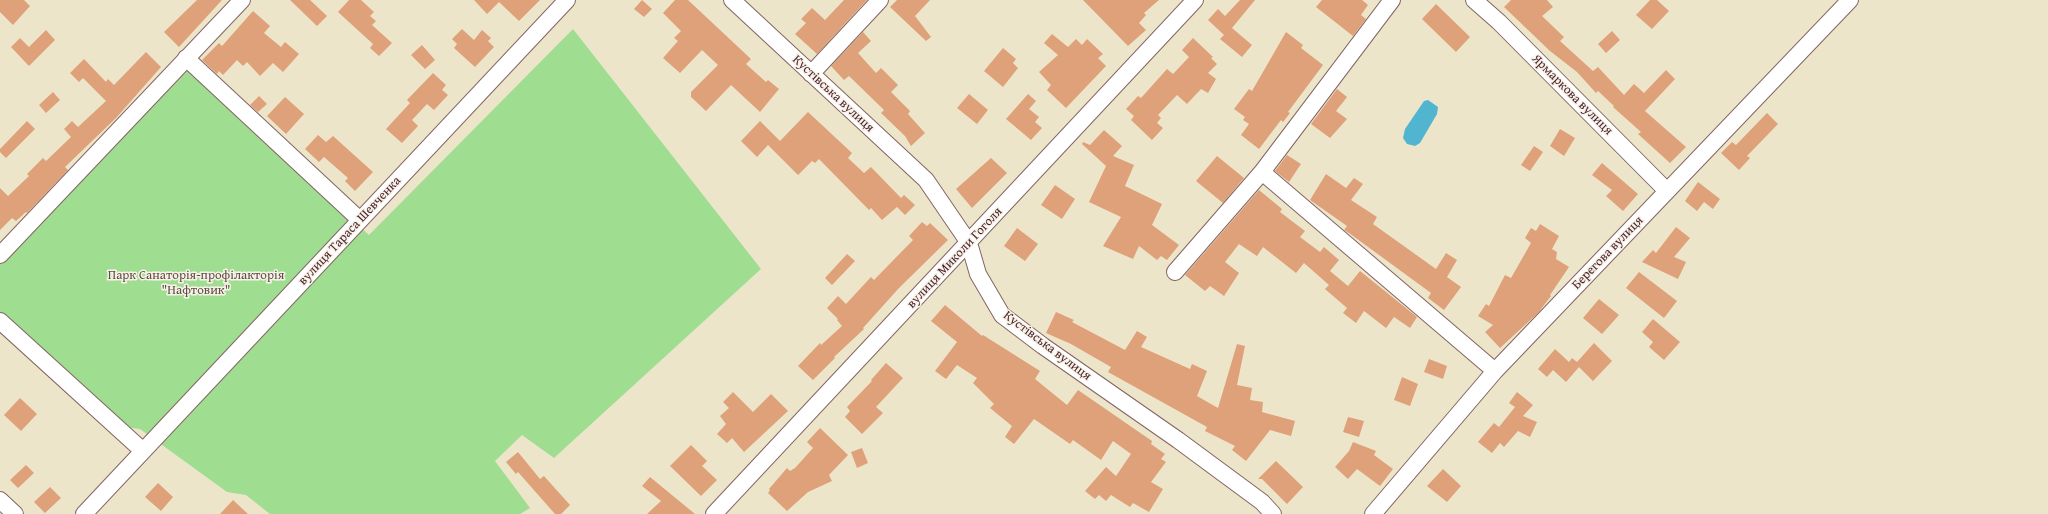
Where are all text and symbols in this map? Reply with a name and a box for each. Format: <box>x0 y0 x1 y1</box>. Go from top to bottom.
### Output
street label: Ярмаркова вулиця <box>1528 51 1616 139</box>
street label: Кустівська вулиця <box>789 52 877 136</box>
street label: вулиця Тараса Шевченка <box>296 173 404 289</box>
street label: вулиця Миколи Гоголя <box>904 204 1006 312</box>
street label: Берегова вулиця <box>1569 213 1647 293</box>
park label: Парк Санаторія-профілакторія "Нафтовик" <box>108 268 284 299</box>
street label: Кустівська вулиця <box>1000 308 1094 384</box>

